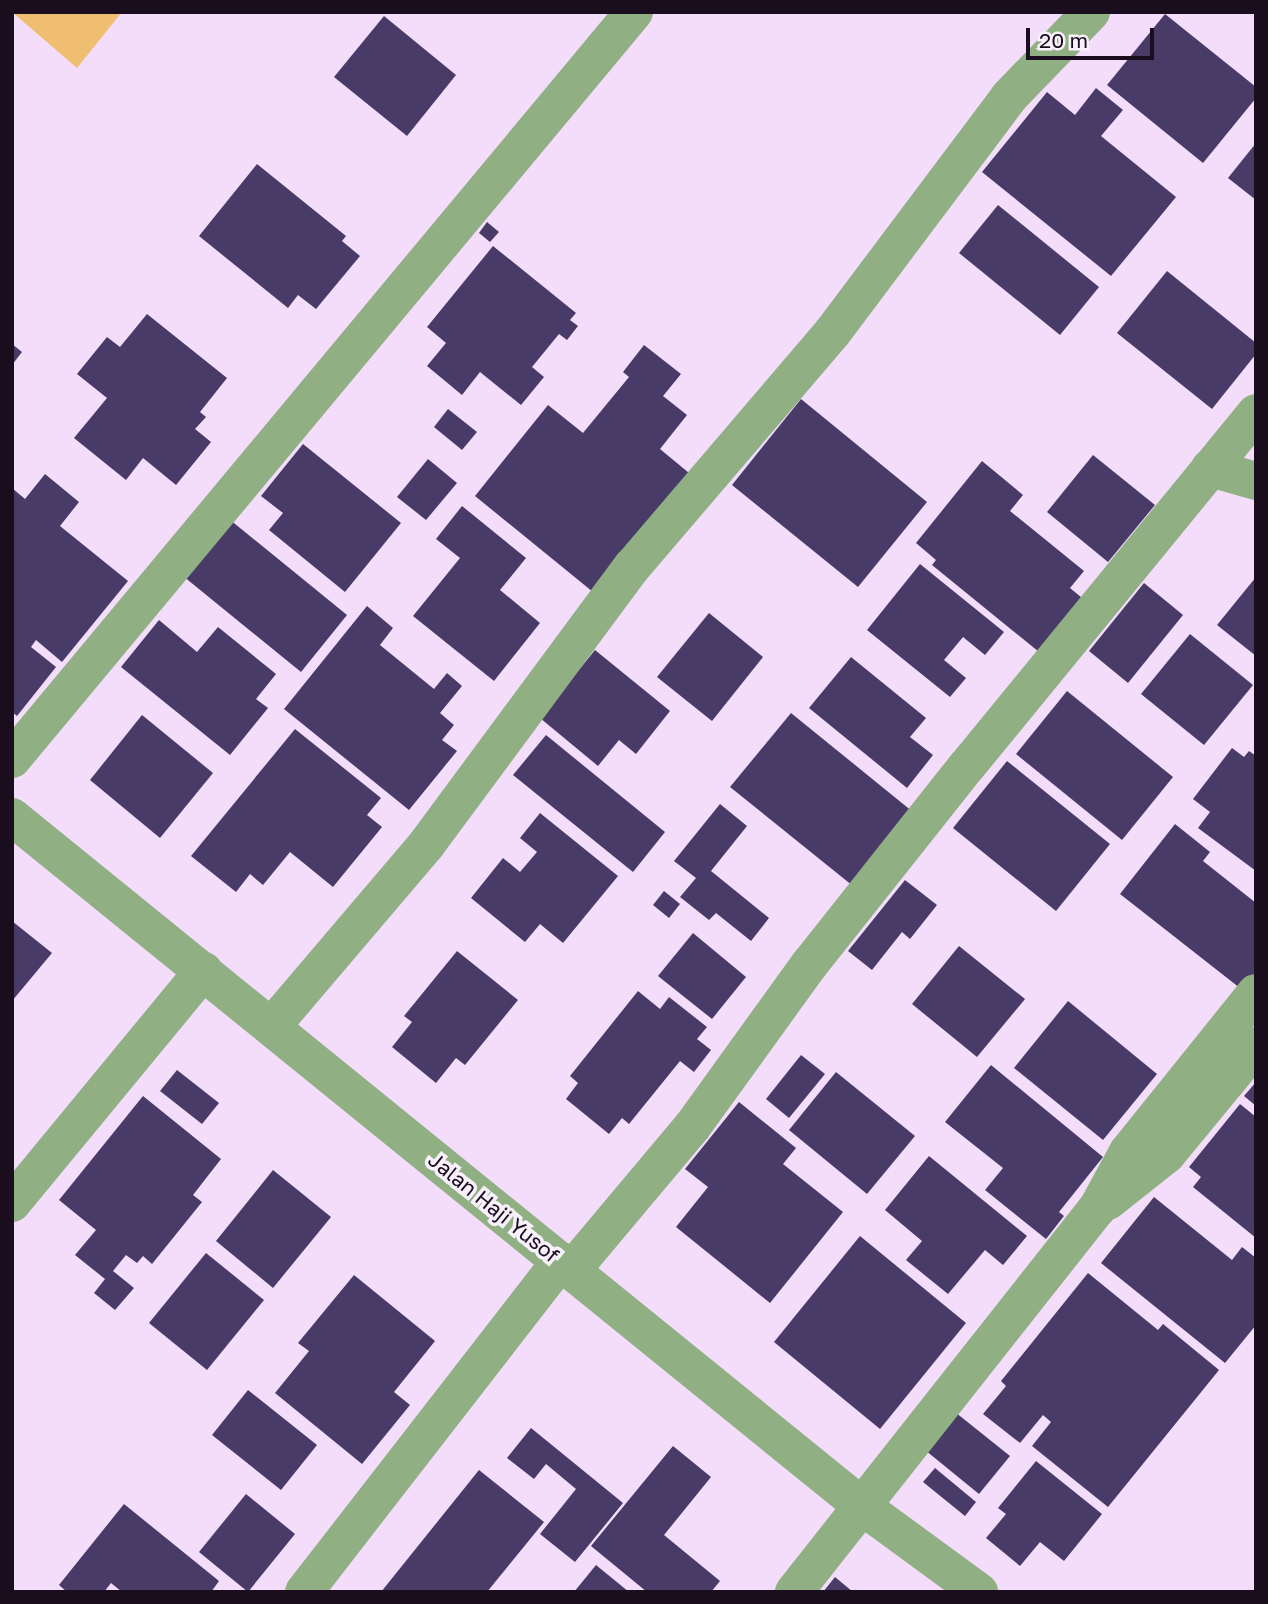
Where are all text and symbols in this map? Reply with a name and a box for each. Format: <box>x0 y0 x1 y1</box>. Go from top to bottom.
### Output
scale bar <box>1030 14 1158 58</box>
text: 20 m <box>1039 27 1088 53</box>
street label: Jalan Haji Yusof <box>424 1147 564 1267</box>

